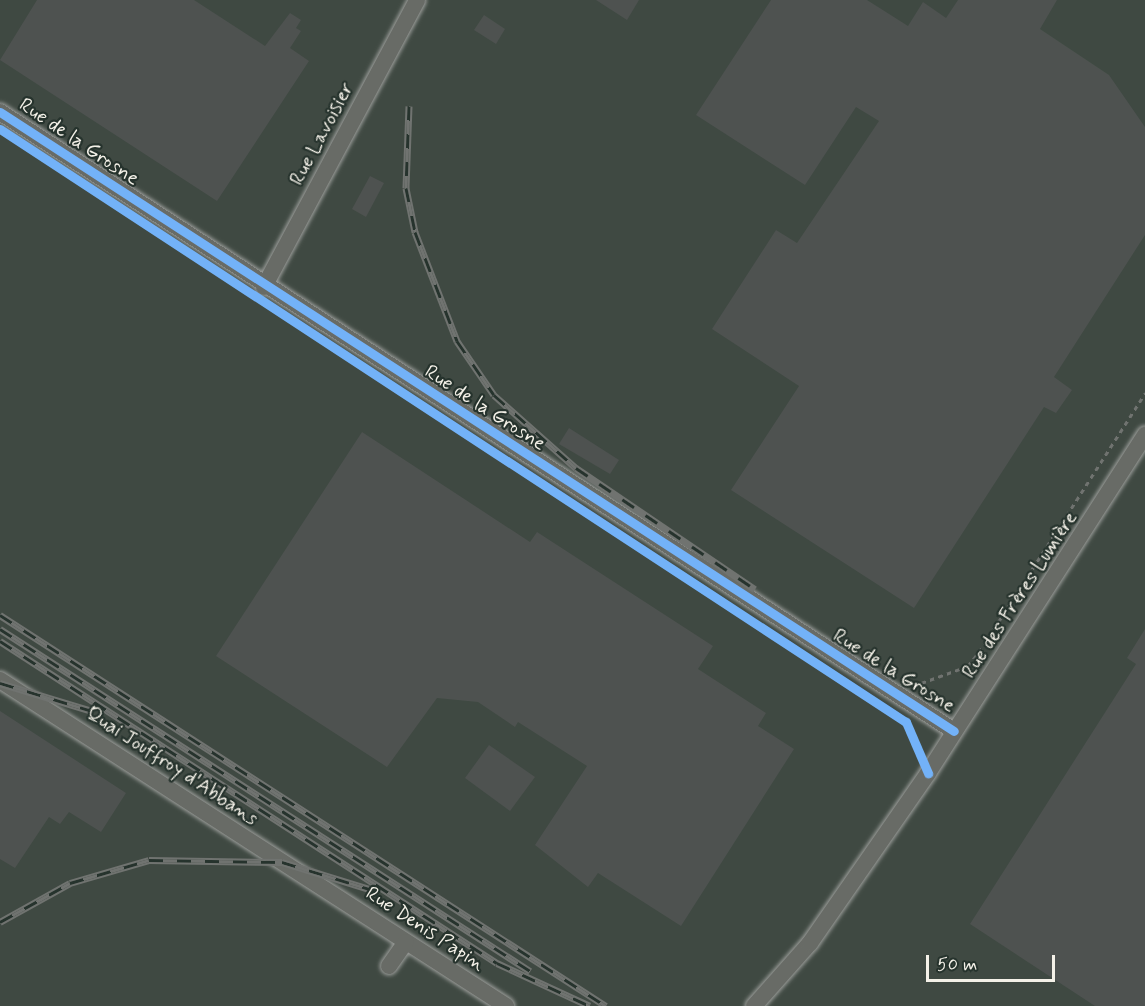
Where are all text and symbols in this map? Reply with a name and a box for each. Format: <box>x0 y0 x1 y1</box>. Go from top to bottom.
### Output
street label: Rue Lavoisier <box>286 80 358 188</box>
street label: Rue de la Grosne <box>14 93 144 191</box>
street label: Rue de la Grosne <box>420 360 550 456</box>
street label: Rue des Frères Lumière <box>956 505 1084 685</box>
street label: Rue de la Grosne <box>828 624 960 718</box>
street label: Quai Jouffroy d'Abbans <box>82 702 262 830</box>
street label: Rue Denis Papin <box>361 881 489 977</box>
scale bar <box>929 943 1058 981</box>
text: 50 m <box>937 953 977 977</box>

